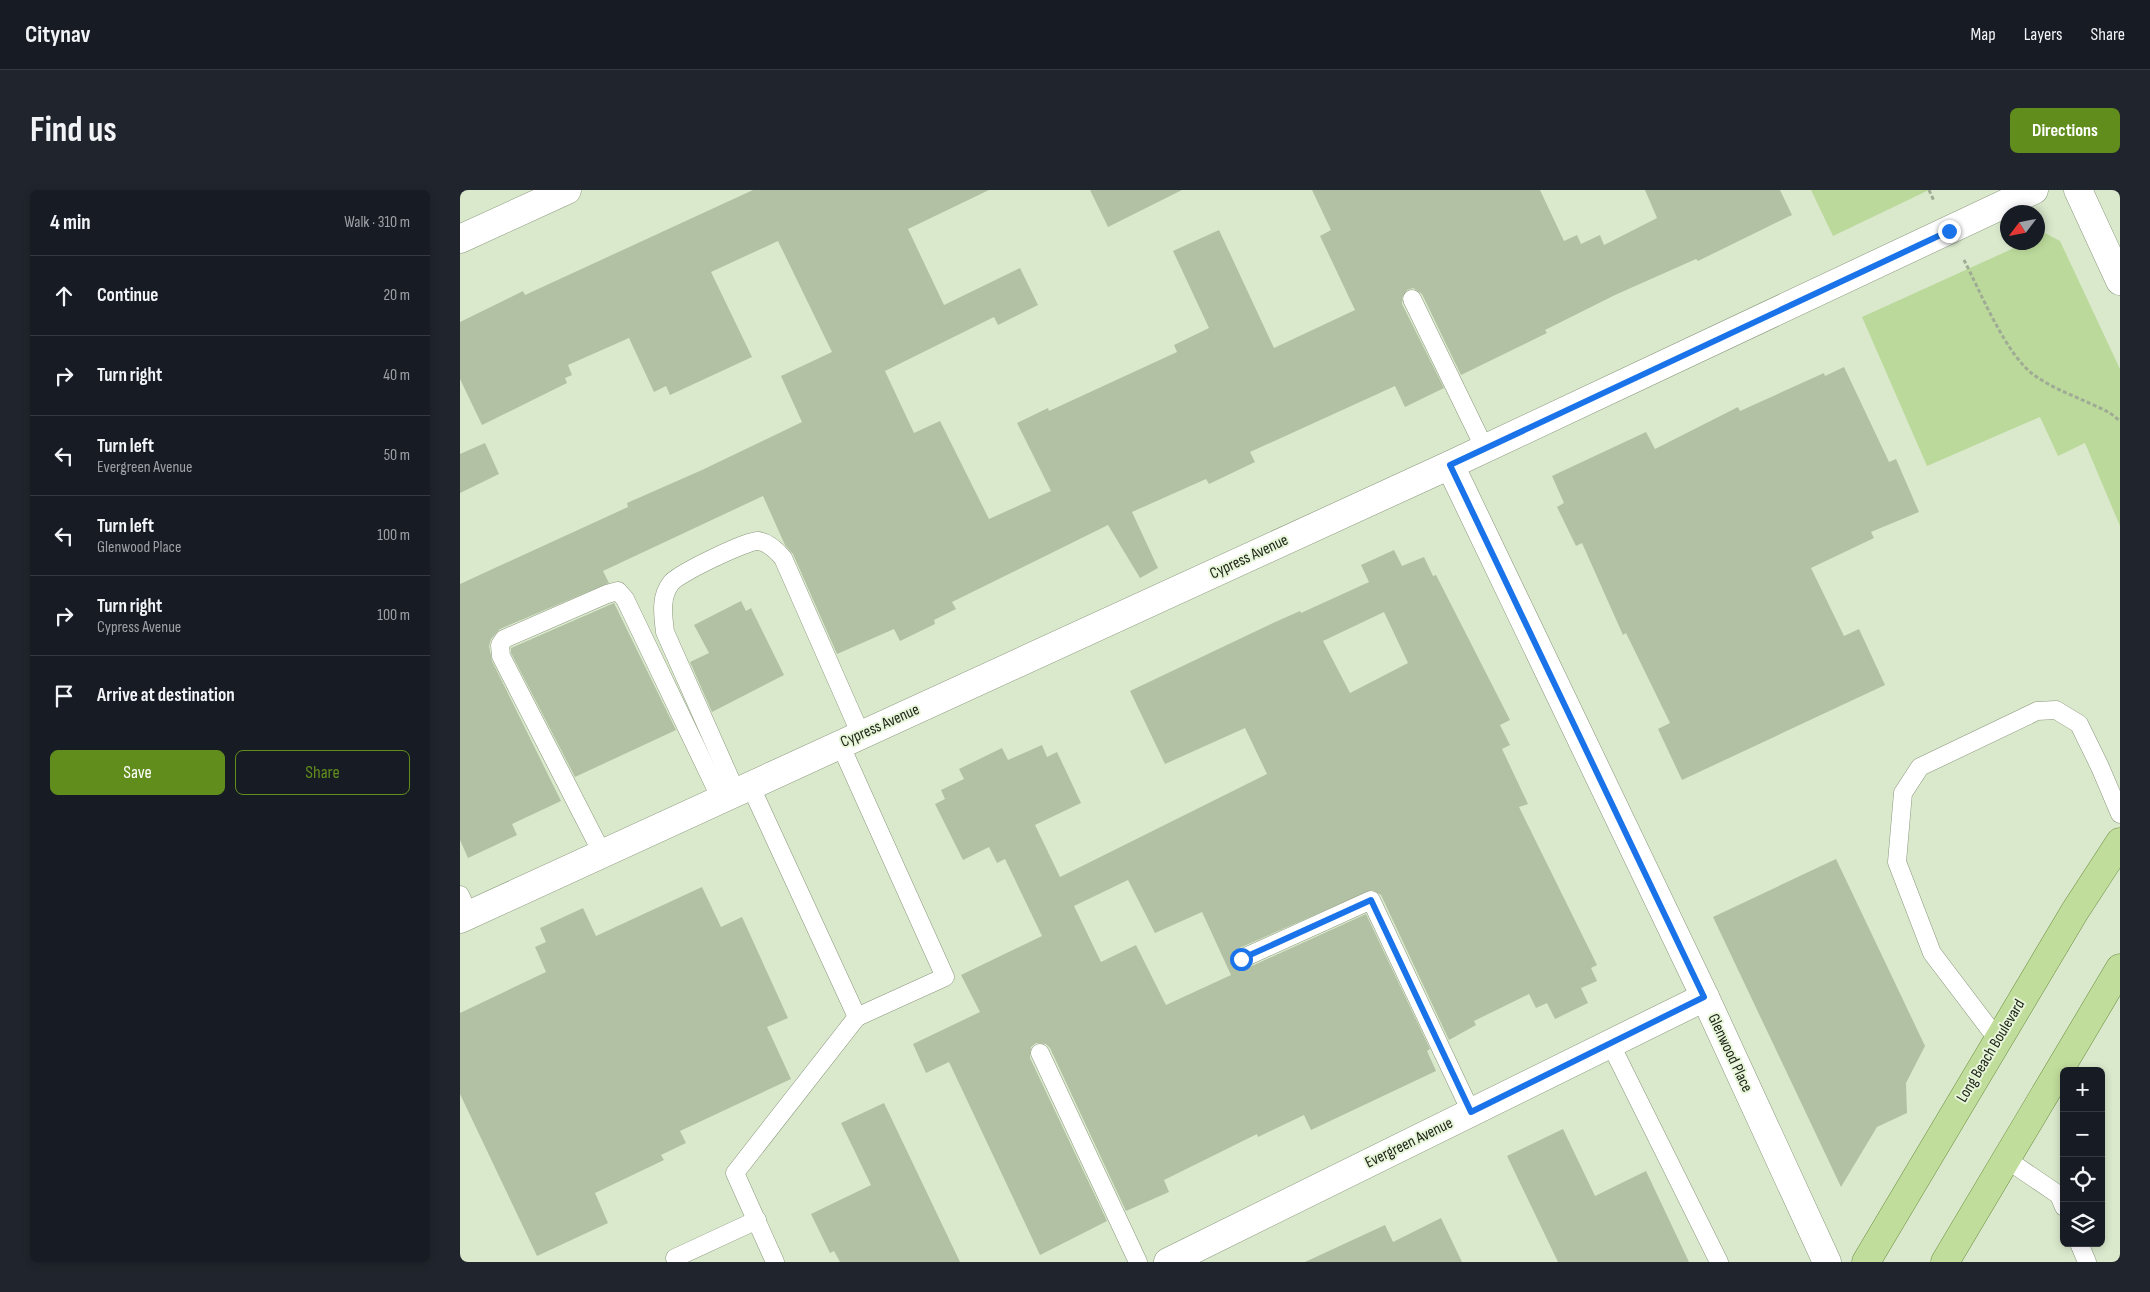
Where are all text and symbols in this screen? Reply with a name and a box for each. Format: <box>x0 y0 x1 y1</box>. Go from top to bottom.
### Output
text: Citynav <box>25 20 91 49</box>
text: Map <box>1971 24 1996 45</box>
text: Layers <box>2024 24 2063 45</box>
text: Share <box>2091 24 2125 45</box>
button: Directions <box>2010 108 2120 153</box>
text: Find us <box>30 109 117 152</box>
north arrow <box>2000 205 2045 250</box>
text: 4 min <box>50 210 91 235</box>
text: Walk · 310 m <box>344 213 410 232</box>
route end <box>1938 220 1961 243</box>
icon: ahead <box>50 282 78 310</box>
text: Continue <box>97 284 158 307</box>
text: 20 m <box>383 286 410 305</box>
icon: right <box>50 362 78 390</box>
text: Turn right <box>97 364 162 387</box>
text: 40 m <box>383 366 410 385</box>
text: Turn left <box>97 435 154 458</box>
icon: left <box>50 442 78 470</box>
text: 50 m <box>384 446 410 465</box>
text: Evergreen Avenue <box>97 458 192 477</box>
text: Turn left <box>97 515 154 538</box>
icon: left <box>50 522 78 550</box>
text: 100 m <box>377 526 410 545</box>
street label: Cypress Avenue <box>1207 531 1291 583</box>
text: Glenwood Place <box>97 538 181 557</box>
text: Turn right <box>97 595 162 618</box>
icon: right <box>50 602 78 630</box>
text: 100 m <box>377 606 410 625</box>
text: Cypress Avenue <box>97 618 181 637</box>
icon: arrive <box>50 682 78 710</box>
text: Arrive at destination <box>97 684 235 707</box>
street label: Cypress Avenue <box>838 700 922 752</box>
button: Save <box>50 750 225 795</box>
button: Share <box>235 750 410 795</box>
route start <box>1230 948 1253 971</box>
street label: Long Beach Boulevard <box>1953 996 2029 1106</box>
street label: Glenwood Place <box>1704 1011 1756 1095</box>
map controls <box>2060 1067 2105 1247</box>
button: + <box>2060 1067 2105 1112</box>
button: − <box>2060 1112 2105 1157</box>
street label: Evergreen Avenue <box>1362 1114 1456 1172</box>
button: locate <box>2060 1157 2105 1202</box>
button: layers <box>2060 1202 2105 1247</box>

